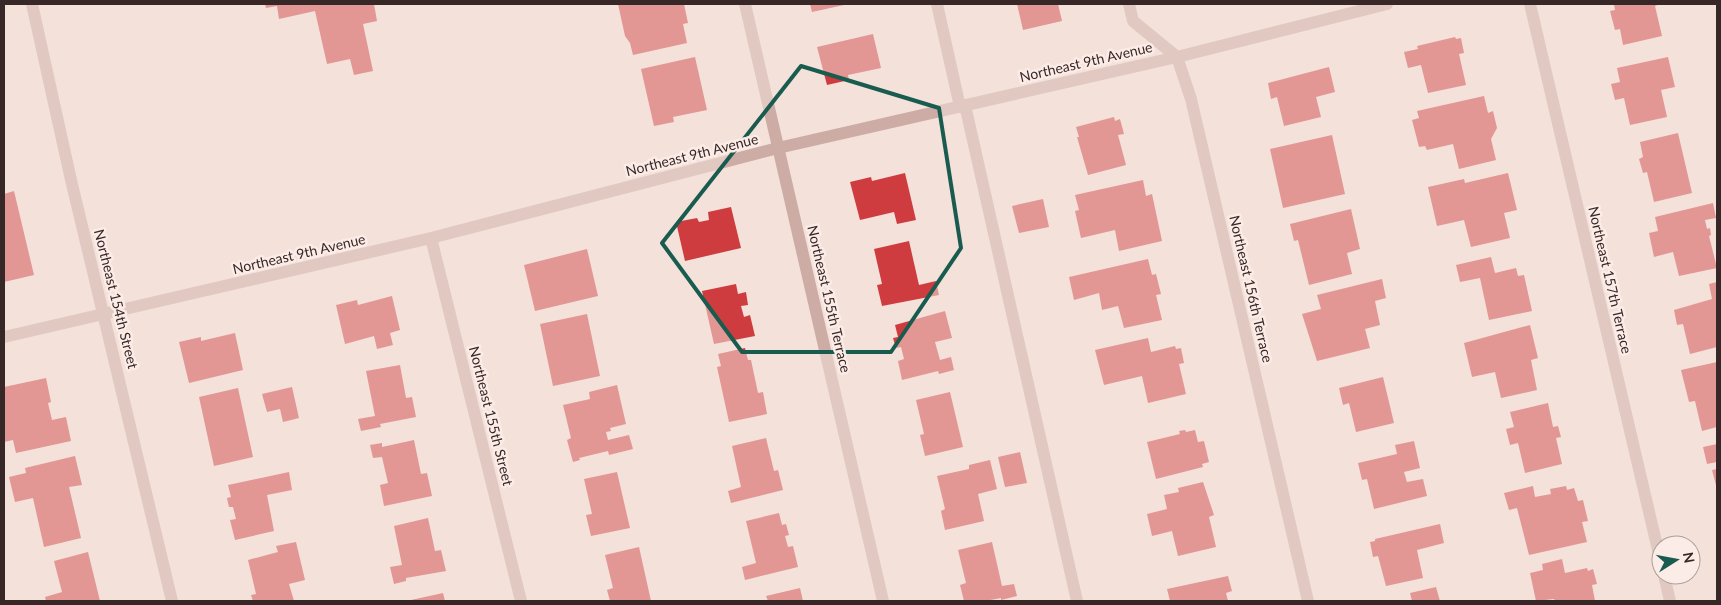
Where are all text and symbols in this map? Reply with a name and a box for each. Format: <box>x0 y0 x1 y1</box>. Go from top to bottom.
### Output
street label: Northeast 9th Avenue <box>1018 38 1154 85</box>
street label: Northeast 9th Avenue <box>624 130 760 179</box>
street label: Northeast 157th Terrace <box>1585 205 1636 355</box>
street label: Northeast 156th Terrace <box>1226 214 1277 364</box>
street label: Northeast 155th Terrace <box>804 224 855 374</box>
street label: Northeast 154th Street <box>91 227 142 370</box>
street label: Northeast 9th Avenue <box>231 230 367 277</box>
street label: Northeast 155th Street <box>466 344 517 487</box>
north arrow <box>1651 535 1701 585</box>
text: N <box>1680 551 1699 564</box>

